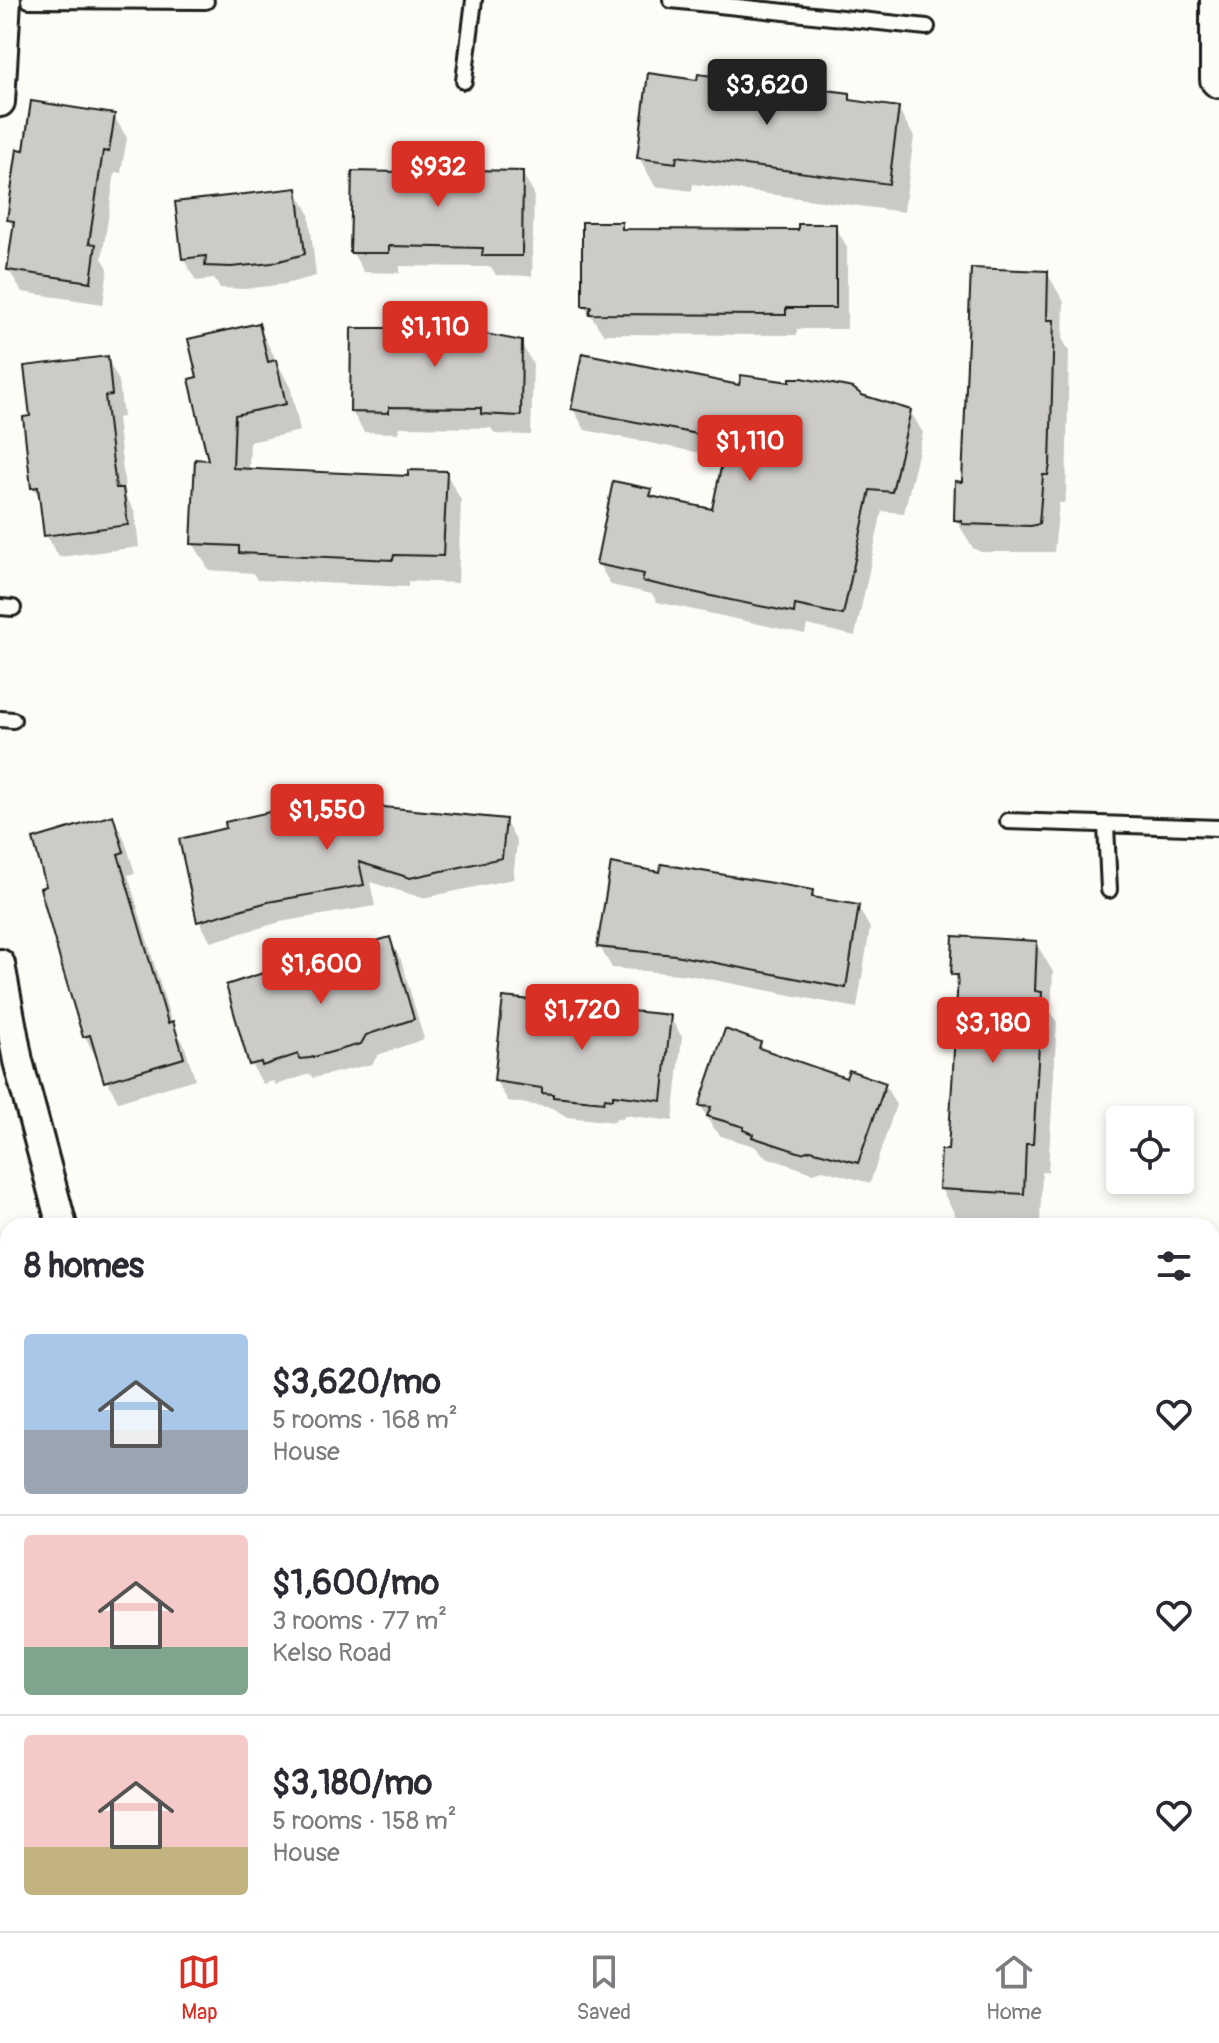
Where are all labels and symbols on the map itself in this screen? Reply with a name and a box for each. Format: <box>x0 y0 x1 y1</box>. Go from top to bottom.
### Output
pin: $3,620 <box>702 59 832 127</box>
pin: $932 <box>391 141 485 209</box>
pin: $1,110 <box>370 301 500 369</box>
pin: $1,110 <box>685 415 815 483</box>
pin: $1,550 <box>262 784 392 852</box>
pin: $1,600 <box>256 938 386 1006</box>
pin: $1,720 <box>517 984 647 1052</box>
pin: $3,180 <box>928 997 1058 1065</box>

